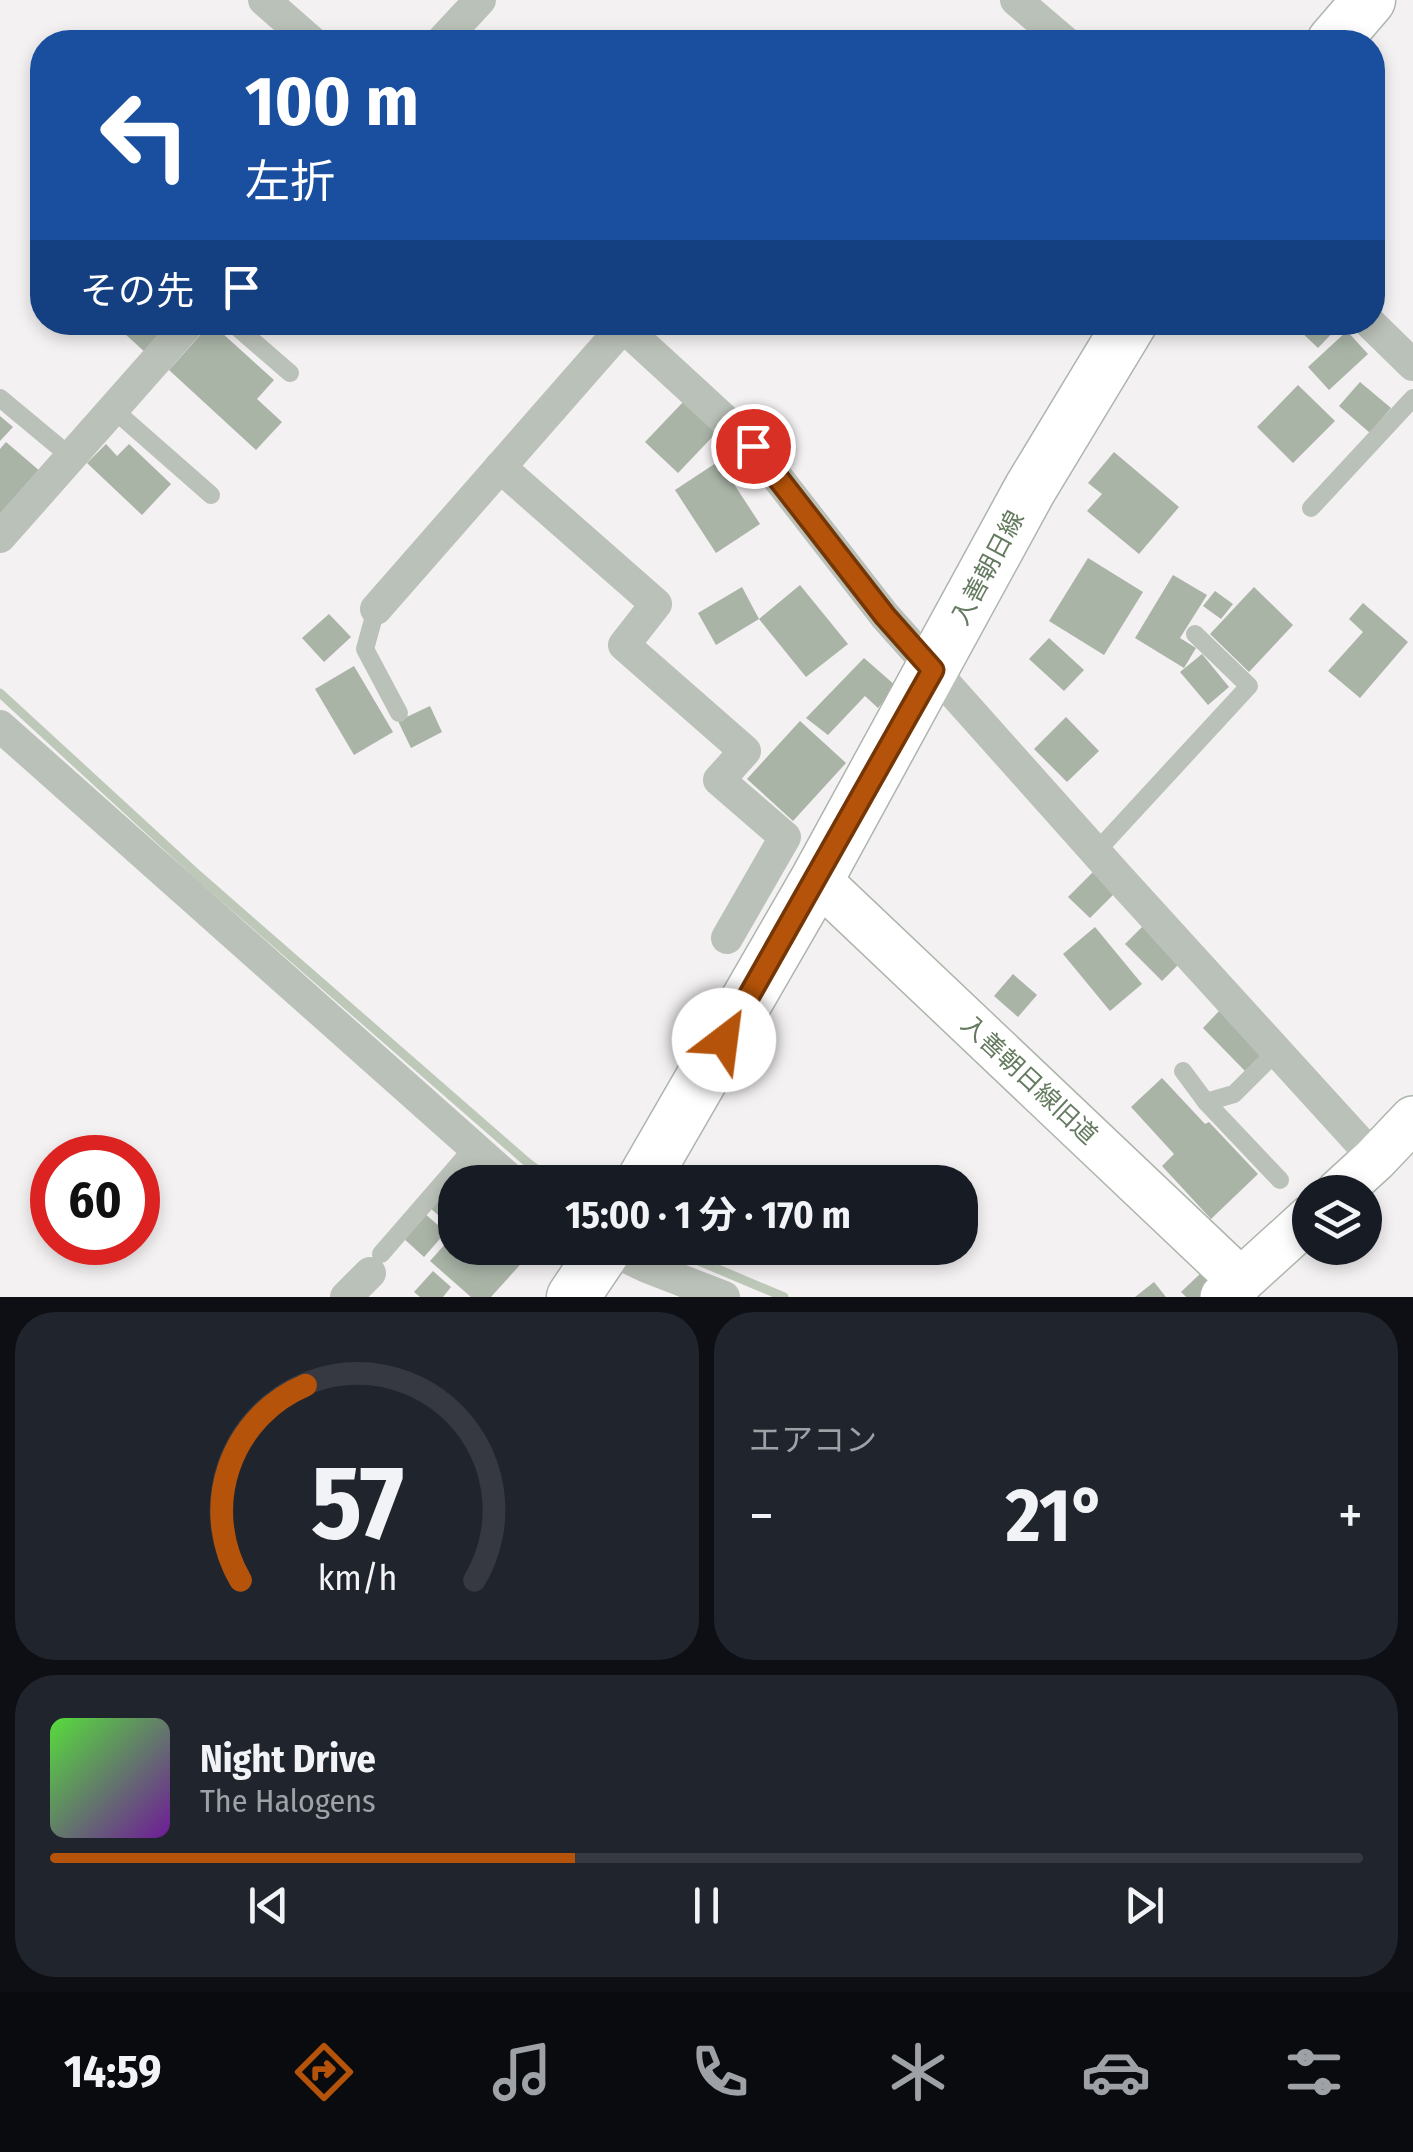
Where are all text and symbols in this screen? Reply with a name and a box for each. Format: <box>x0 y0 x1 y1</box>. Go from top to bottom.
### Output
text: 100 m <box>245 60 419 144</box>
icon: left <box>80 70 210 200</box>
text: 左折 <box>245 155 335 209</box>
icon: arrive <box>214 260 269 315</box>
text: その先 <box>80 268 194 314</box>
pin <box>711 404 796 489</box>
icon: arrive <box>726 419 781 474</box>
street label: 入善朝日線 <box>945 506 1031 630</box>
position arrow <box>672 988 776 1092</box>
street label: 入善朝日線旧道 <box>955 1009 1103 1151</box>
speed limit sign: 60 <box>30 1135 160 1265</box>
map controls <box>1292 1175 1382 1265</box>
button: layers <box>1292 1175 1382 1265</box>
text: 15:00 · 1 分 · 170 m <box>565 1192 851 1238</box>
text: エアコン <box>749 1421 877 1459</box>
text: 57 <box>311 1441 403 1566</box>
text: 21° <box>1006 1471 1106 1561</box>
text: − <box>749 1483 774 1549</box>
text: + <box>1338 1483 1363 1549</box>
text: km/h <box>317 1557 397 1599</box>
text: Night Drive <box>200 1736 376 1782</box>
text: The Halogens <box>200 1782 376 1820</box>
icon: previous <box>241 1878 296 1933</box>
icon: pause <box>679 1878 734 1933</box>
icon: next <box>1117 1878 1172 1933</box>
icon: directions <box>289 2037 359 2107</box>
icon: music <box>487 2037 557 2107</box>
icon: phone <box>685 2037 755 2107</box>
icon: climate <box>883 2037 953 2107</box>
icon: car <box>1081 2037 1151 2107</box>
icon: filters <box>1279 2037 1349 2107</box>
text: 14:59 <box>64 2045 161 2099</box>

